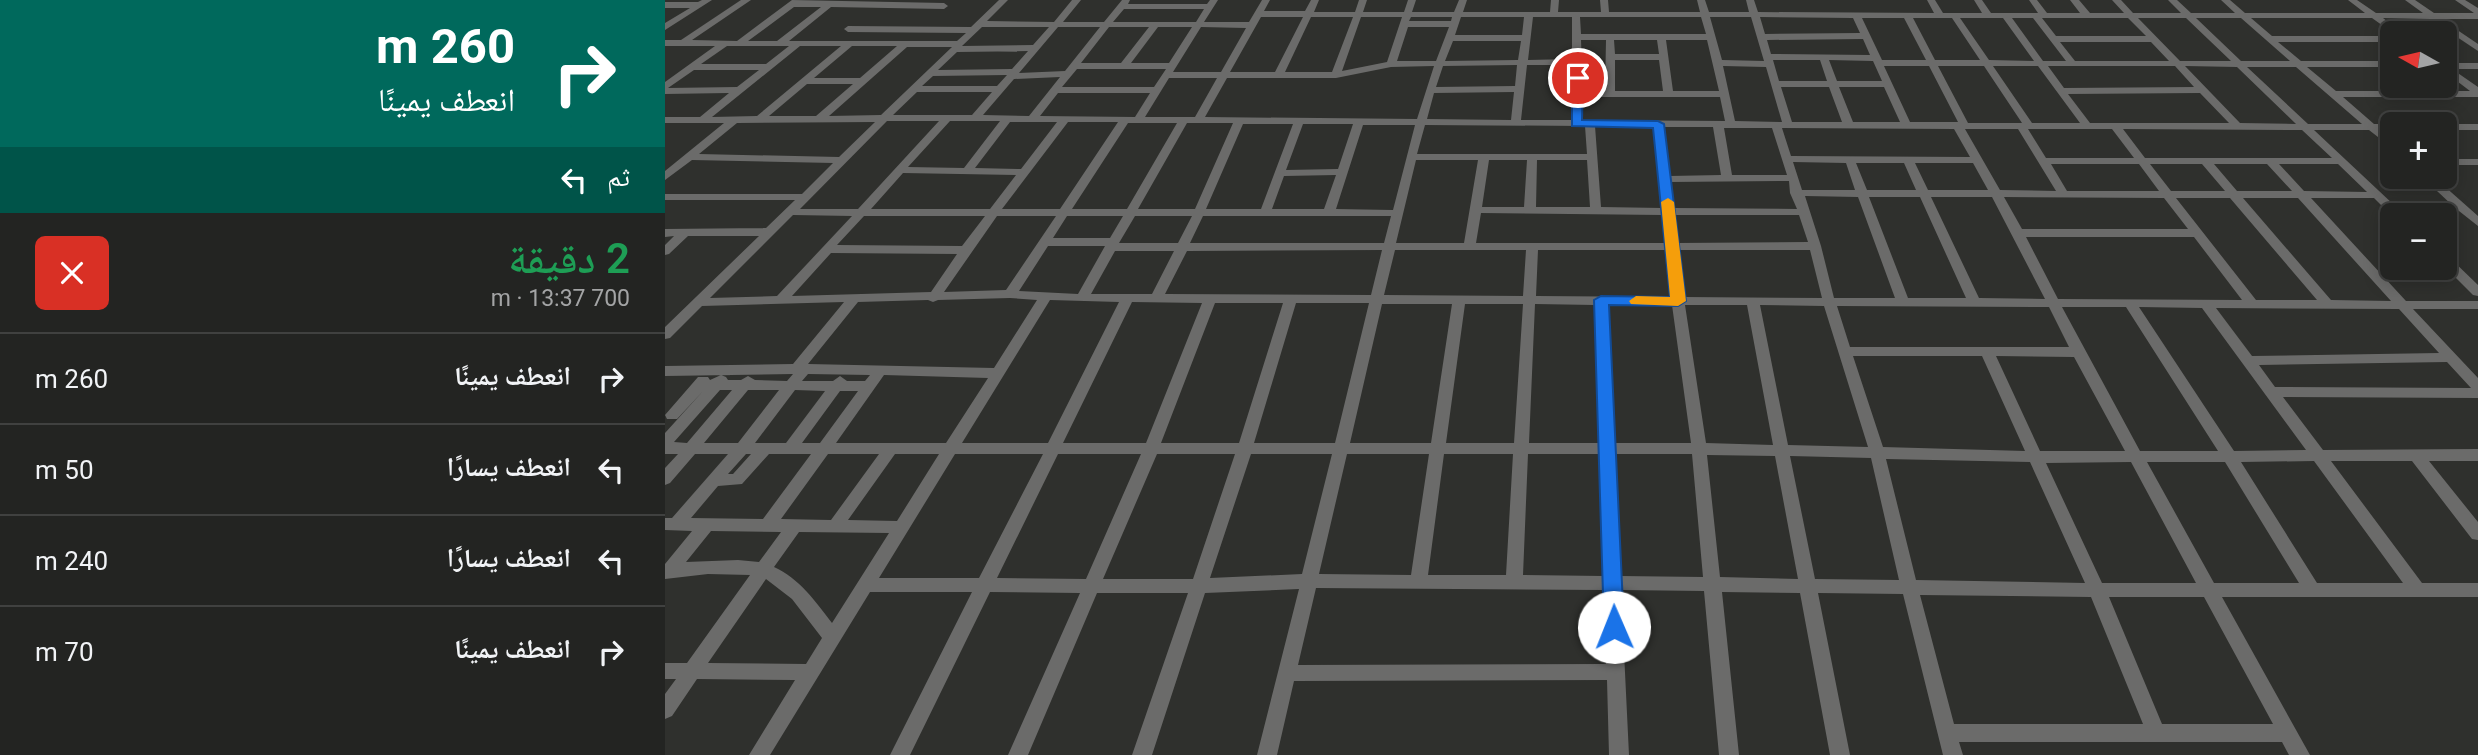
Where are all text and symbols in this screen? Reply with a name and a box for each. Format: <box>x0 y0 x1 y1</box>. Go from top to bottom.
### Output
text: 260 m <box>376 18 515 75</box>
north arrow <box>2380 21 2457 98</box>
map controls <box>2380 21 2457 280</box>
icon: right <box>539 28 630 119</box>
pin <box>1548 48 1608 108</box>
icon: arrive <box>1559 59 1597 97</box>
text: انعطف يمينًا <box>378 81 515 119</box>
button: + <box>2380 112 2457 189</box>
icon: left <box>555 161 593 199</box>
text: ثم <box>607 162 630 192</box>
button: − <box>2380 203 2457 280</box>
text: 2 دقيقة <box>508 234 630 283</box>
button: close <box>35 236 109 310</box>
text: 700 m · 13:37 <box>491 285 630 312</box>
icon: right <box>592 360 630 398</box>
text: انعطف يمينًا <box>454 361 571 391</box>
text: 260 m <box>35 364 108 394</box>
icon: left <box>592 451 630 489</box>
text: انعطف يسارًا <box>447 452 571 482</box>
text: 50 m <box>35 455 94 485</box>
icon: left <box>592 542 630 580</box>
text: انعطف يسارًا <box>447 543 571 573</box>
text: 240 m <box>35 546 108 576</box>
position arrow <box>1577 590 1651 664</box>
icon: right <box>592 633 630 671</box>
text: انعطف يمينًا <box>454 634 571 664</box>
text: 70 m <box>35 637 94 667</box>

